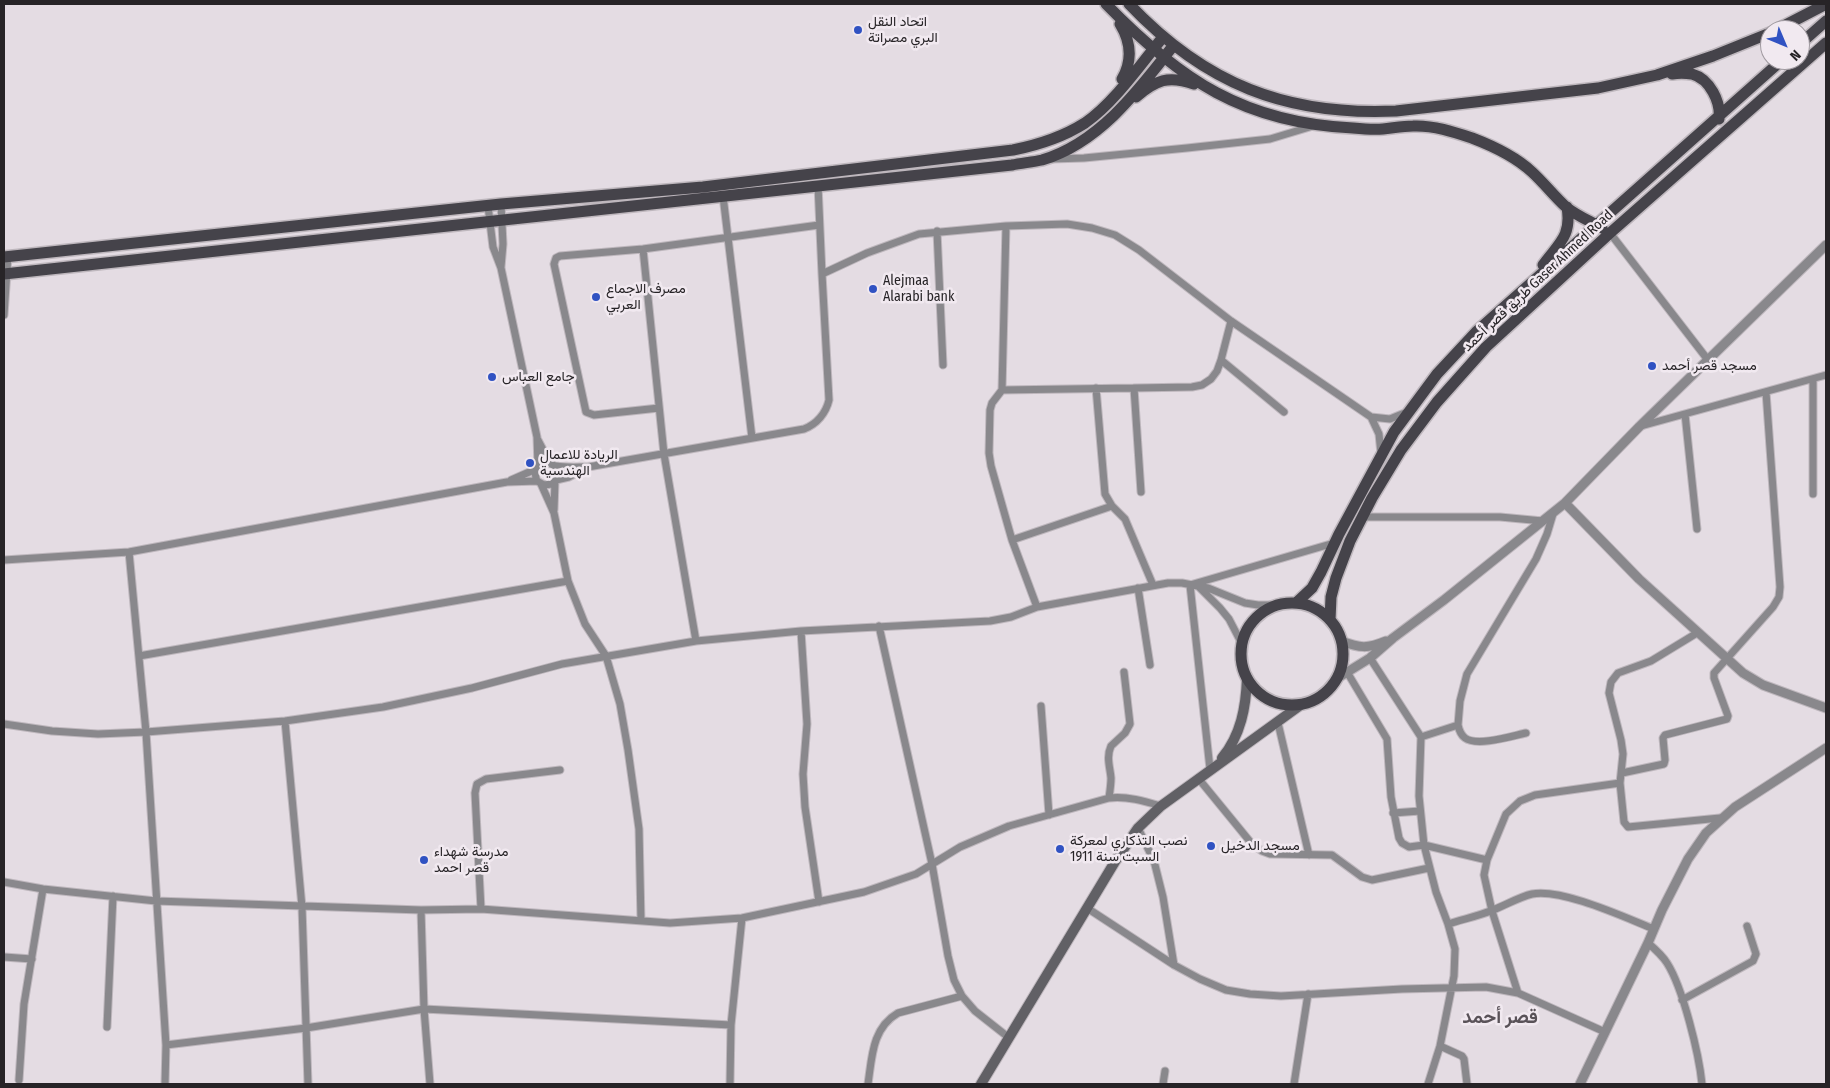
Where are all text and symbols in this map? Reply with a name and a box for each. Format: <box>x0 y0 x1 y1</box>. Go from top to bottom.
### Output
place label: اتحاد النقل البري مصراتة <box>868 14 938 46</box>
north arrow <box>1760 20 1810 70</box>
marker: اتحاد النقل البري مصراتة <box>852 24 864 36</box>
text: N <box>1786 46 1804 64</box>
street label: طريق قصر أحمد Gaser Ahmed Road <box>1459 207 1617 355</box>
place label: Alejmaa Alarabi bank <box>883 273 955 306</box>
place label: مصرف الاجماع العربي <box>606 281 686 314</box>
marker: Alejmaa Alarabi bank <box>867 283 879 295</box>
marker: مصرف الاجماع العربي <box>590 291 602 303</box>
place label: مسجد قصر أحمد <box>1662 358 1757 374</box>
marker: مسجد قصر أحمد <box>1646 360 1658 372</box>
place label: جامع العباس <box>502 369 575 385</box>
marker: جامع العباس <box>486 371 498 383</box>
place label: الريادة للاعمال الهندسية <box>540 447 618 480</box>
marker: الريادة للاعمال الهندسية <box>524 457 536 469</box>
place label: نصب التذكاري لمعركة السبت سنة 1911 <box>1070 833 1187 866</box>
place label: مسجد الدخيل <box>1221 838 1300 854</box>
marker: مسجد الدخيل <box>1205 840 1217 852</box>
marker: نصب التذكاري لمعركة السبت سنة 1911 <box>1054 843 1066 855</box>
place label: مدرسة شهداء قصر احمد <box>434 844 509 876</box>
marker: مدرسة شهداء قصر احمد <box>418 854 430 866</box>
district label: قصر أحمد <box>1462 1007 1538 1029</box>

